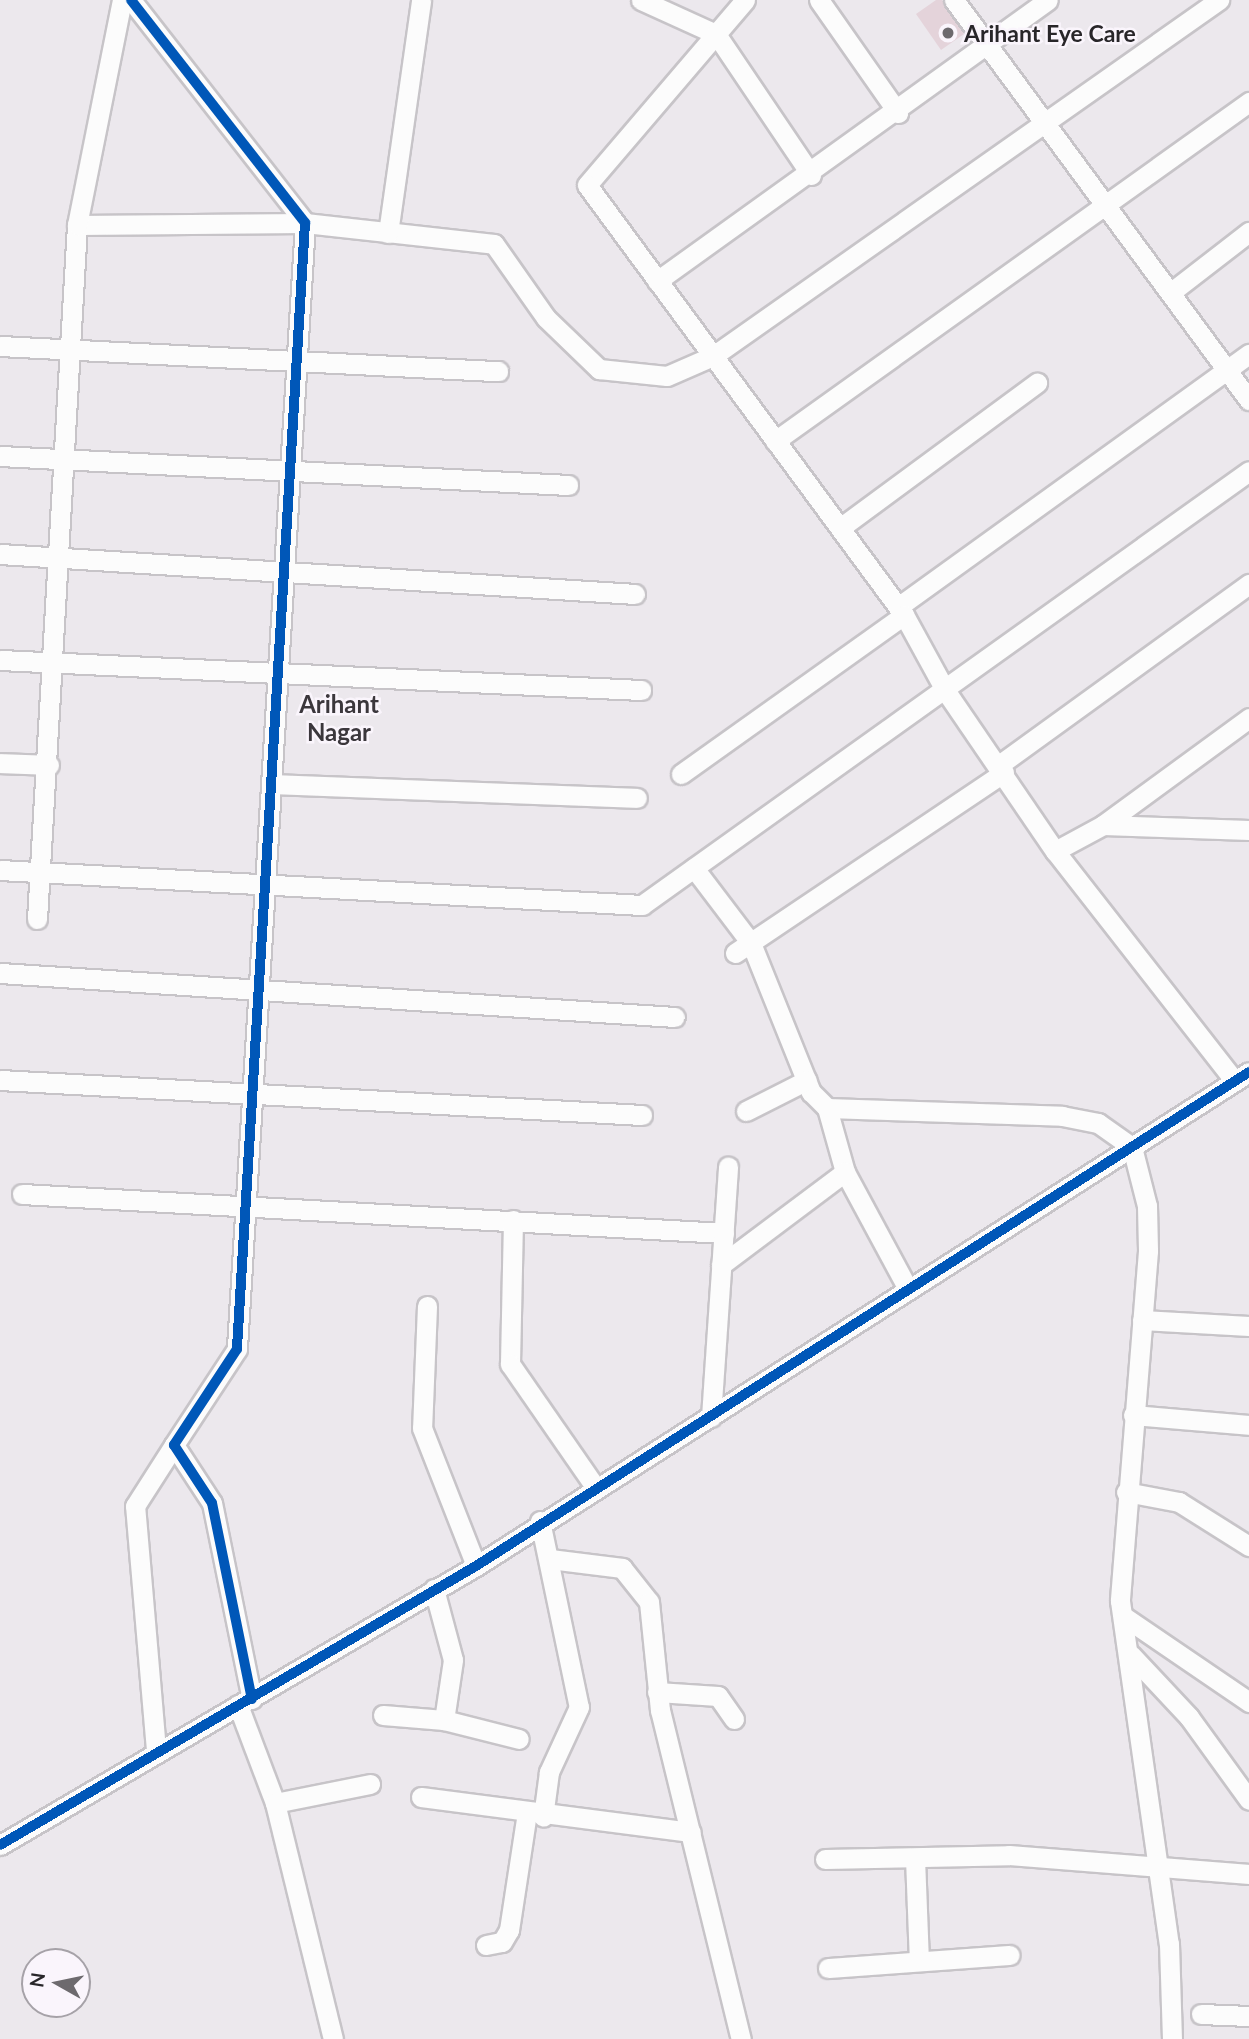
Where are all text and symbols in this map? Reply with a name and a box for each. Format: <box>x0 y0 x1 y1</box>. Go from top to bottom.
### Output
place label: Arihant Eye Care <box>964 19 1136 47</box>
marker: Arihant Eye Care <box>938 23 958 43</box>
district label: Arihant Nagar <box>299 690 379 746</box>
north arrow <box>21 1948 91 2018</box>
text: N <box>24 1971 49 1989</box>

